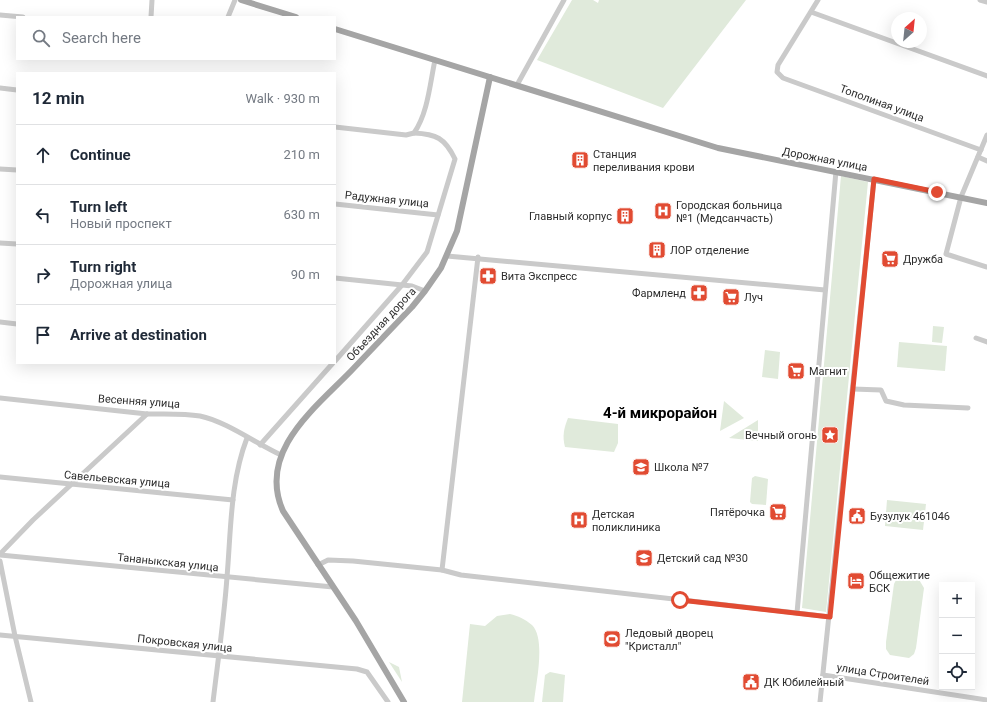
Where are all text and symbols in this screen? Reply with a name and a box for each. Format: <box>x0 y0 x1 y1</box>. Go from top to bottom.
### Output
north arrow <box>891 12 927 48</box>
search box <box>16 16 336 60</box>
icon: search <box>30 27 52 49</box>
text: Search here <box>62 29 141 47</box>
street label: Тополиная улица <box>838 82 926 125</box>
text: 12 min <box>32 88 85 108</box>
text: Walk · 930 m <box>245 91 320 106</box>
icon: ahead <box>32 144 54 166</box>
street label: Дорожная улица <box>781 145 869 174</box>
text: Continue <box>70 146 131 164</box>
text: 210 m <box>283 147 320 162</box>
place label: Станция переливания крови <box>593 148 695 174</box>
building icon: Станция переливания крови <box>570 150 590 170</box>
route end <box>928 183 946 201</box>
street label: Радужная улица <box>344 189 430 210</box>
text: Turn left <box>70 198 127 216</box>
place label: Городская больница №1 (Медсанчасть) <box>676 199 782 225</box>
hospital icon: Городская больница №1 (Медсанчасть) <box>653 201 673 221</box>
icon: left <box>32 204 54 226</box>
building icon: Главный корпус <box>615 206 635 226</box>
text: 630 m <box>283 207 320 222</box>
place label: Главный корпус <box>529 210 612 223</box>
text: Новый проспект <box>70 216 172 231</box>
building icon: ЛОР отделение <box>647 240 667 260</box>
place label: ЛОР отделение <box>670 244 749 257</box>
supermarket icon: Дружба <box>880 249 900 269</box>
place label: Дружба <box>903 253 943 266</box>
text: Turn right <box>70 258 136 276</box>
icon: right <box>32 264 54 286</box>
pharmacy icon: Вита Экспресс <box>478 266 498 286</box>
text: 90 m <box>291 267 320 282</box>
place label: Вита Экспресс <box>501 270 577 283</box>
text: Дорожная улица <box>70 276 172 291</box>
pharmacy icon: Фармленд <box>689 283 709 303</box>
street label: Объездная дорога <box>344 285 419 364</box>
place label: Фармленд <box>632 287 686 300</box>
supermarket icon: Луч <box>721 287 741 307</box>
place label: Луч <box>744 291 763 304</box>
icon: arrive <box>32 324 54 346</box>
text: Arrive at destination <box>70 326 207 344</box>
supermarket icon: Магнит <box>786 361 806 381</box>
place label: Магнит <box>809 365 848 378</box>
street label: Весенняя улица <box>98 392 180 411</box>
district label: 4-й микрорайон <box>603 404 717 422</box>
place icon: Вечный огонь <box>820 425 840 445</box>
place label: Вечный огонь <box>745 429 817 442</box>
school or university icon: Школа №7 <box>631 457 651 477</box>
place label: Школа №7 <box>654 461 709 474</box>
street label: Савельевская улица <box>63 468 171 491</box>
supermarket icon: Пятёрочка <box>768 502 788 522</box>
place label: Пятёрочка <box>710 506 765 519</box>
public building icon: Бузулук 461046 <box>847 506 867 526</box>
place label: Детская поликлиника <box>592 508 661 534</box>
hospital icon: Детская поликлиника <box>569 510 589 530</box>
place label: Бузулук 461046 <box>870 510 950 523</box>
school or university icon: Детский сад №30 <box>634 548 654 568</box>
street label: Тананыкская улица <box>117 551 219 574</box>
place label: Детский сад №30 <box>657 552 748 565</box>
place label: Общежитие БСК <box>869 569 930 595</box>
hotel icon: Общежитие БСК <box>846 571 866 591</box>
map controls <box>939 582 975 690</box>
button: + <box>939 582 975 618</box>
route start <box>671 591 689 609</box>
button: − <box>939 618 975 654</box>
place label: Ледовый дворец "Кристалл" <box>625 627 714 653</box>
sports icon: Ледовый дворец "Кристалл" <box>602 629 622 649</box>
street label: Покровская улица <box>137 632 233 655</box>
button: locate <box>939 654 975 690</box>
street label: улица Строителей <box>836 661 930 688</box>
public building icon: ДК Юбилейный <box>741 672 761 692</box>
place label: ДК Юбилейный <box>764 676 844 689</box>

